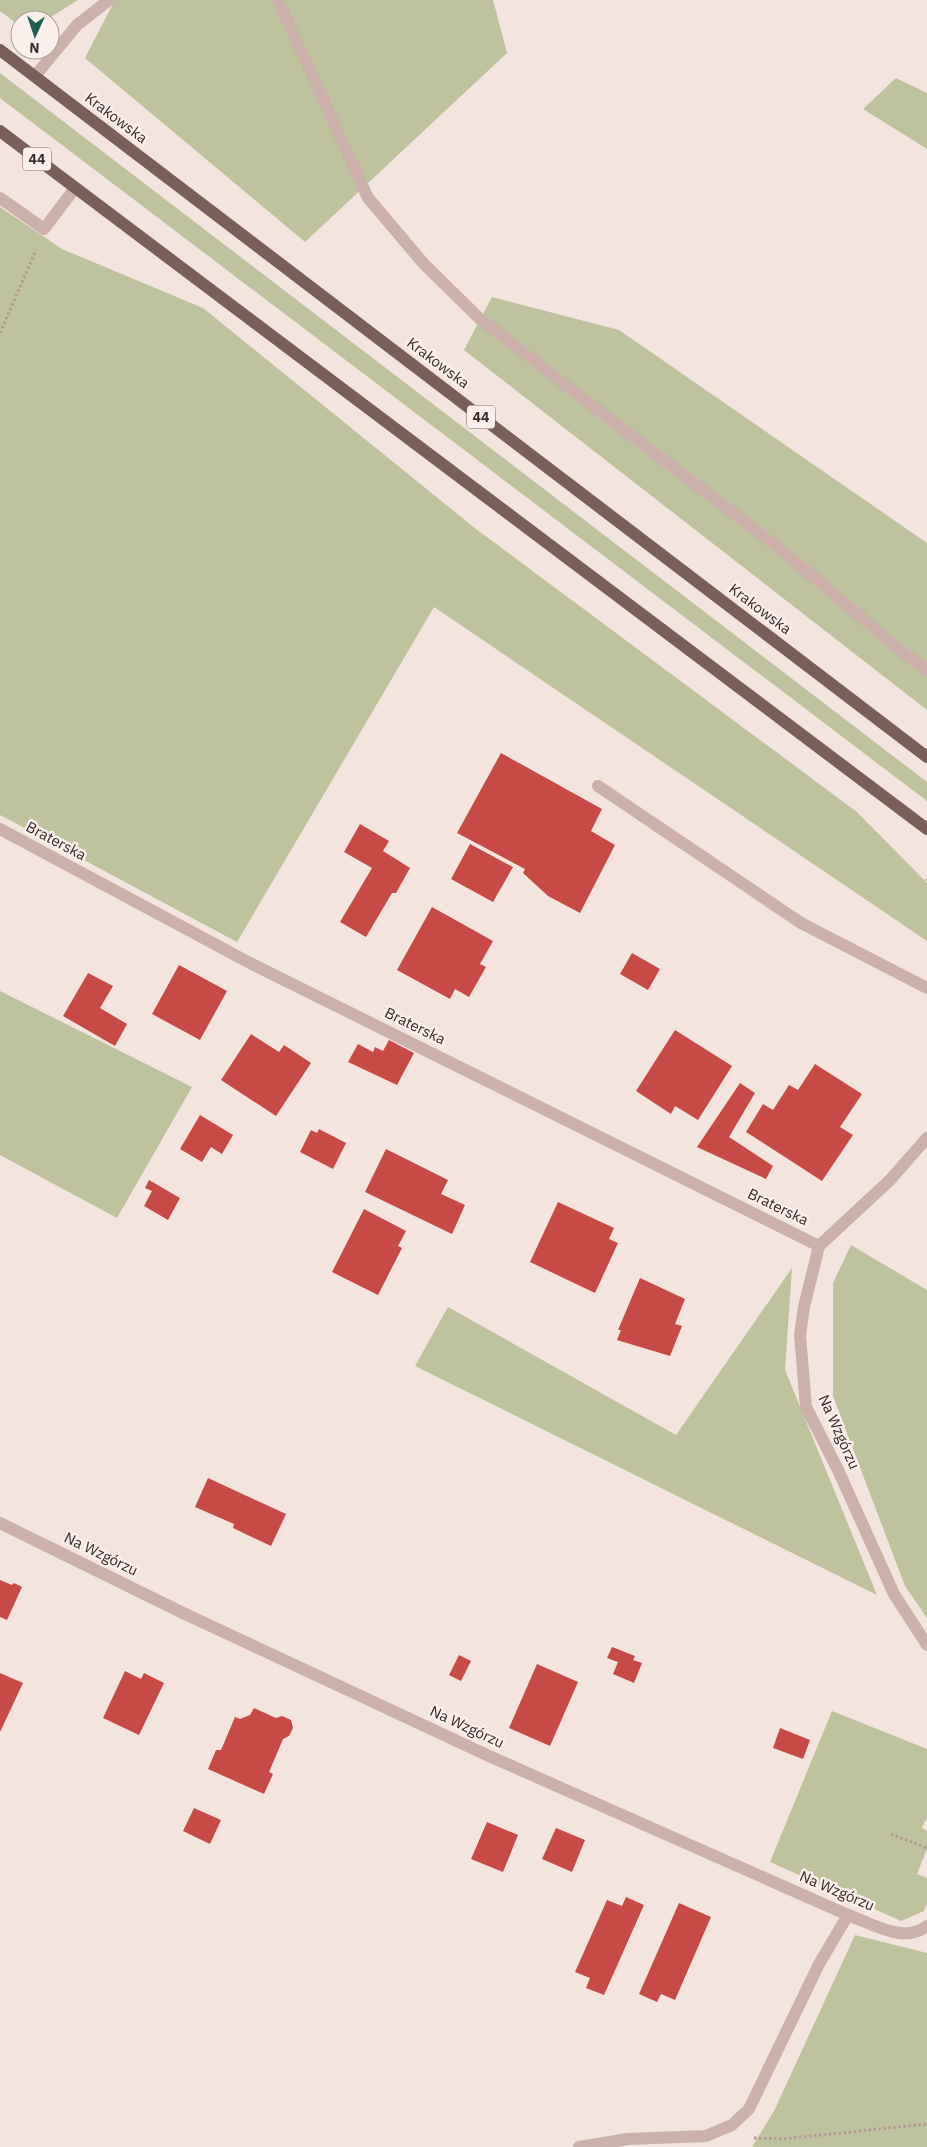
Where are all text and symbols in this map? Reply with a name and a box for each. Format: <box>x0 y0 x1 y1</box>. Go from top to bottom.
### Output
north arrow <box>10 10 60 60</box>
text: N <box>29 39 40 57</box>
street label: Krakowska <box>81 88 151 147</box>
road number: 44 <box>23 148 51 170</box>
street label: Krakowska <box>403 333 473 392</box>
road number: 44 <box>467 406 495 428</box>
street label: Krakowska <box>725 579 795 638</box>
street label: Braterska <box>23 817 90 864</box>
street label: Braterska <box>382 1003 449 1048</box>
street label: Braterska <box>745 1184 812 1229</box>
street label: Na Wzgórzu <box>815 1392 864 1472</box>
street label: Na Wzgórzu <box>61 1528 141 1580</box>
street label: Na Wzgórzu <box>427 1701 507 1752</box>
street label: Na Wzgórzu <box>797 1866 878 1915</box>

